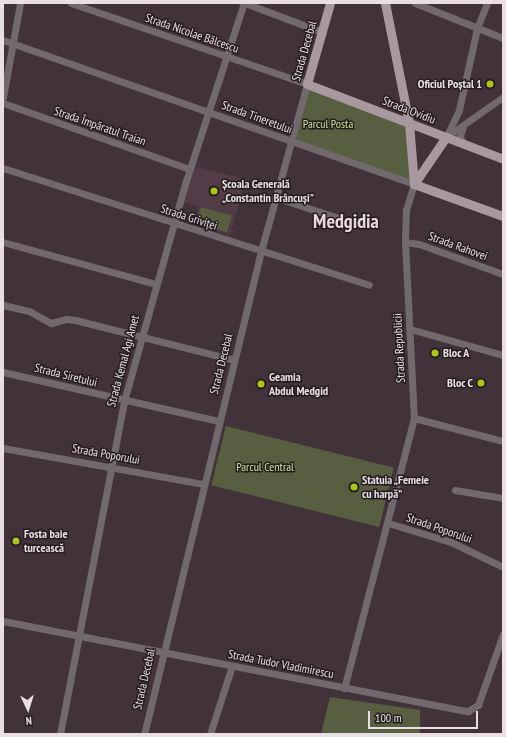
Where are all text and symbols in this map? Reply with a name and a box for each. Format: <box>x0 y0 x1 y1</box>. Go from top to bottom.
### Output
street label: Strada Nicolae Bălcescu <box>143 10 241 56</box>
street label: Strada Decebal <box>289 19 319 83</box>
place label: Oficiul Poștal 1 <box>418 77 482 91</box>
marker: Oficiul Poștal 1 <box>485 79 495 89</box>
street label: Strada Ovidiu <box>380 93 438 127</box>
street label: Strada Tineretului <box>219 97 295 137</box>
street label: Strada Împăratul Traian <box>52 103 148 149</box>
park label: Parcul Posta <box>303 117 353 131</box>
place label: Școala Generală „Constantin Brâncuși" <box>222 177 314 205</box>
marker: Școala Generală „Constantin Brâncuși" <box>209 186 219 196</box>
street label: Strada Griviței <box>159 201 219 233</box>
district label: Medgidia <box>313 209 379 233</box>
street label: Strada Rahovei <box>426 229 490 263</box>
street label: Strada Kemal Agi Amet <box>104 313 142 409</box>
street label: Strada Republicii <box>390 313 408 383</box>
street label: Strada Decebal <box>207 332 235 396</box>
place label: Bloc A <box>443 346 470 360</box>
marker: Bloc A <box>430 348 440 358</box>
street label: Strada Siretului <box>33 360 99 390</box>
place label: Geamia Abdul Medgid <box>269 370 328 398</box>
place label: Bloc C <box>447 376 473 390</box>
marker: Bloc C <box>476 378 486 388</box>
marker: Geamia Abdul Medgid <box>256 379 266 389</box>
street label: Strada Poporului <box>71 441 141 467</box>
park label: Parcul Central <box>236 460 294 474</box>
place label: Statuia „Femeie cu harpă” <box>362 473 430 501</box>
marker: Statuia „Femeie cu harpă” <box>349 482 359 492</box>
street label: Strada Poporului <box>404 510 474 546</box>
place label: Fosta baie turcească <box>24 527 68 555</box>
marker: Fosta baie turcească <box>11 536 21 546</box>
street label: Strada Decebal <box>130 647 158 711</box>
street label: Strada Tudor Vladimirescu <box>227 647 335 681</box>
north arrow <box>8 689 48 729</box>
scale bar <box>370 703 480 729</box>
text: 100 m <box>375 710 402 725</box>
text: N <box>25 714 32 728</box>

